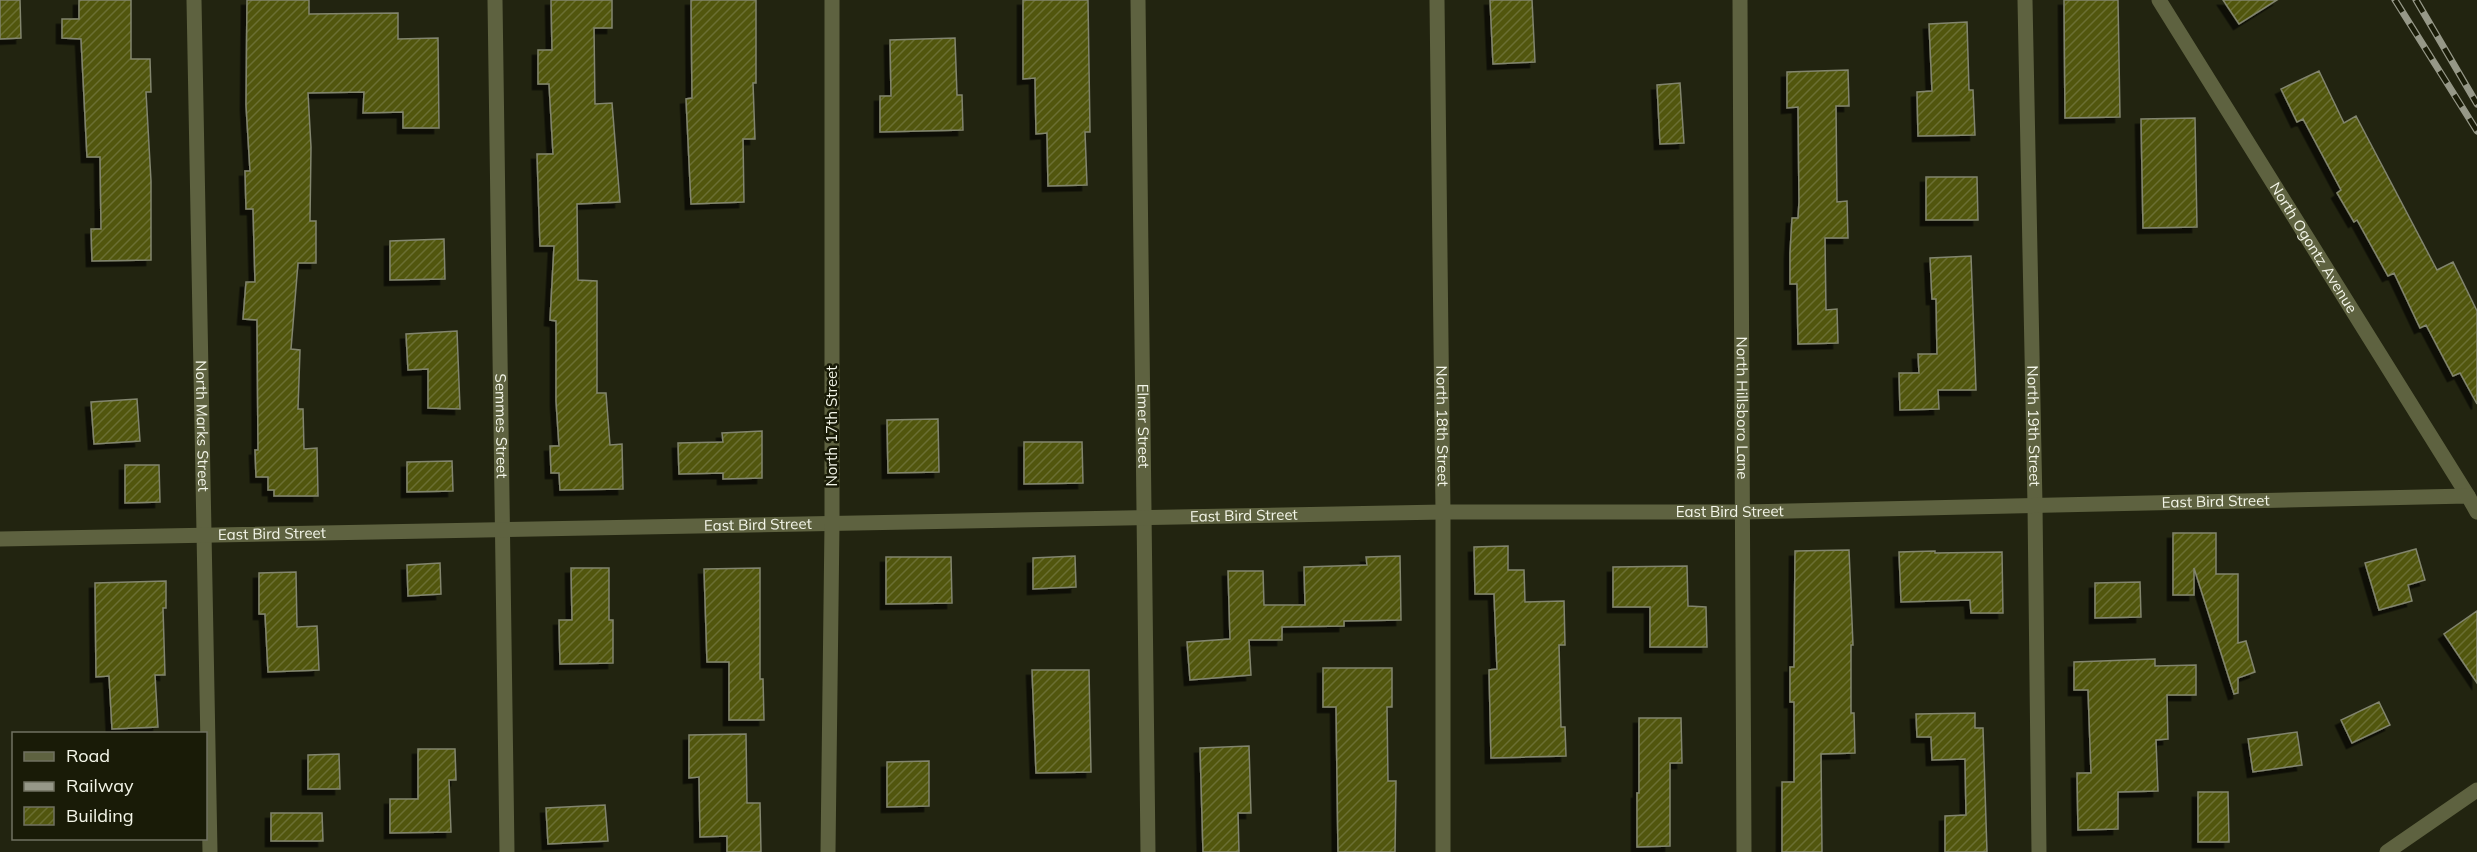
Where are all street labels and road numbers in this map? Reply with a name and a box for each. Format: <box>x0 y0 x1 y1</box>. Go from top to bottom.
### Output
street label: North Ogontz Avenue <box>2266 179 2362 317</box>
street label: North Hillsboro Lane <box>1733 336 1752 480</box>
street label: North Marks Street <box>192 360 213 492</box>
street label: North 17th Street <box>822 365 841 487</box>
street label: North 18th Street <box>1432 365 1453 487</box>
street label: North 19th Street <box>2023 365 2045 487</box>
street label: Semmes Street <box>491 373 512 479</box>
street label: Elmer Street <box>1134 384 1153 468</box>
street label: East Bird Street <box>2161 490 2270 512</box>
street label: East Bird Street <box>1676 501 1784 521</box>
street label: East Bird Street <box>1190 505 1298 526</box>
street label: East Bird Street <box>704 514 812 535</box>
street label: East Bird Street <box>218 523 326 544</box>

